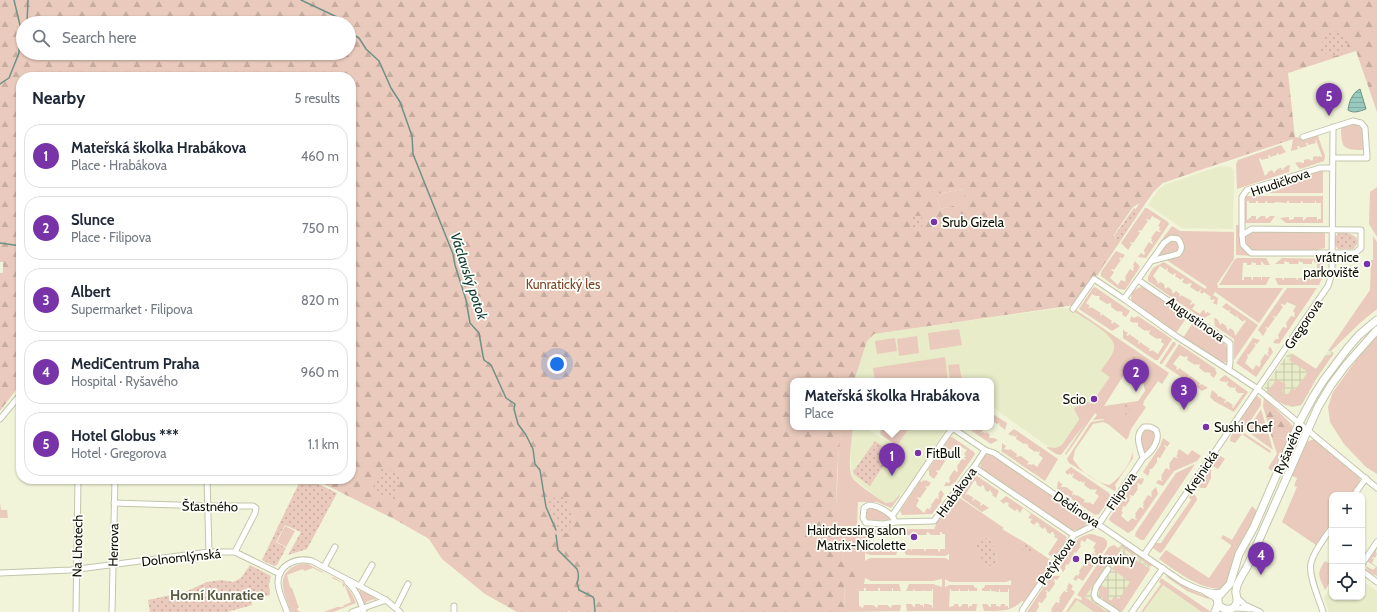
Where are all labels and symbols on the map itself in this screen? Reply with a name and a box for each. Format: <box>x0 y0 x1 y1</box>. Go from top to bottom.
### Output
pin: 5 <box>1316 83 1342 116</box>
street label: Hrudičkova <box>1249 164 1312 199</box>
place label: Srub Gizela <box>942 214 1005 230</box>
marker: Srub Gizela <box>929 217 939 227</box>
water label: Václavský potok <box>446 230 492 323</box>
place label: vrátnice parkoviště <box>1303 249 1359 280</box>
marker: vrátnice parkoviště <box>1362 259 1372 269</box>
park label: Kunratický les <box>526 276 601 292</box>
street label: Augustinova <box>1164 293 1229 345</box>
street label: Gregorova <box>1281 296 1326 352</box>
your location <box>547 354 567 374</box>
pin: 2 <box>1123 359 1149 392</box>
pin: 3 <box>1171 377 1197 410</box>
place label: Scio <box>1063 391 1086 407</box>
marker: Scio <box>1089 394 1099 404</box>
place label: Sushi Chef <box>1214 419 1273 435</box>
marker: Sushi Chef <box>1201 422 1211 432</box>
street label: Ryšavého <box>1270 422 1306 476</box>
pin: 1 <box>879 443 905 476</box>
place label: FitBull <box>926 445 960 461</box>
street label: Krejnická <box>1181 447 1222 497</box>
marker: FitBull <box>913 448 923 458</box>
street label: Hrabákova <box>933 463 980 520</box>
street label: Filipova <box>1103 468 1140 513</box>
street label: Dědinova <box>1051 488 1104 531</box>
street label: Šťastného <box>182 497 238 514</box>
street label: Na Lhotech <box>68 514 86 578</box>
street label: Herrova <box>105 522 121 567</box>
place label: Hairdressing salon Matrix-Nicolette <box>807 522 906 553</box>
marker: Hairdressing salon Matrix-Nicolette <box>909 532 919 542</box>
street label: Petýrkova <box>1034 534 1079 588</box>
pin: 4 <box>1248 542 1274 575</box>
street label: Dolnomlýnská <box>141 545 222 569</box>
place label: Potraviny <box>1084 551 1136 567</box>
marker: Potraviny <box>1071 554 1081 564</box>
district label: Horní Kunratice <box>170 586 264 604</box>

